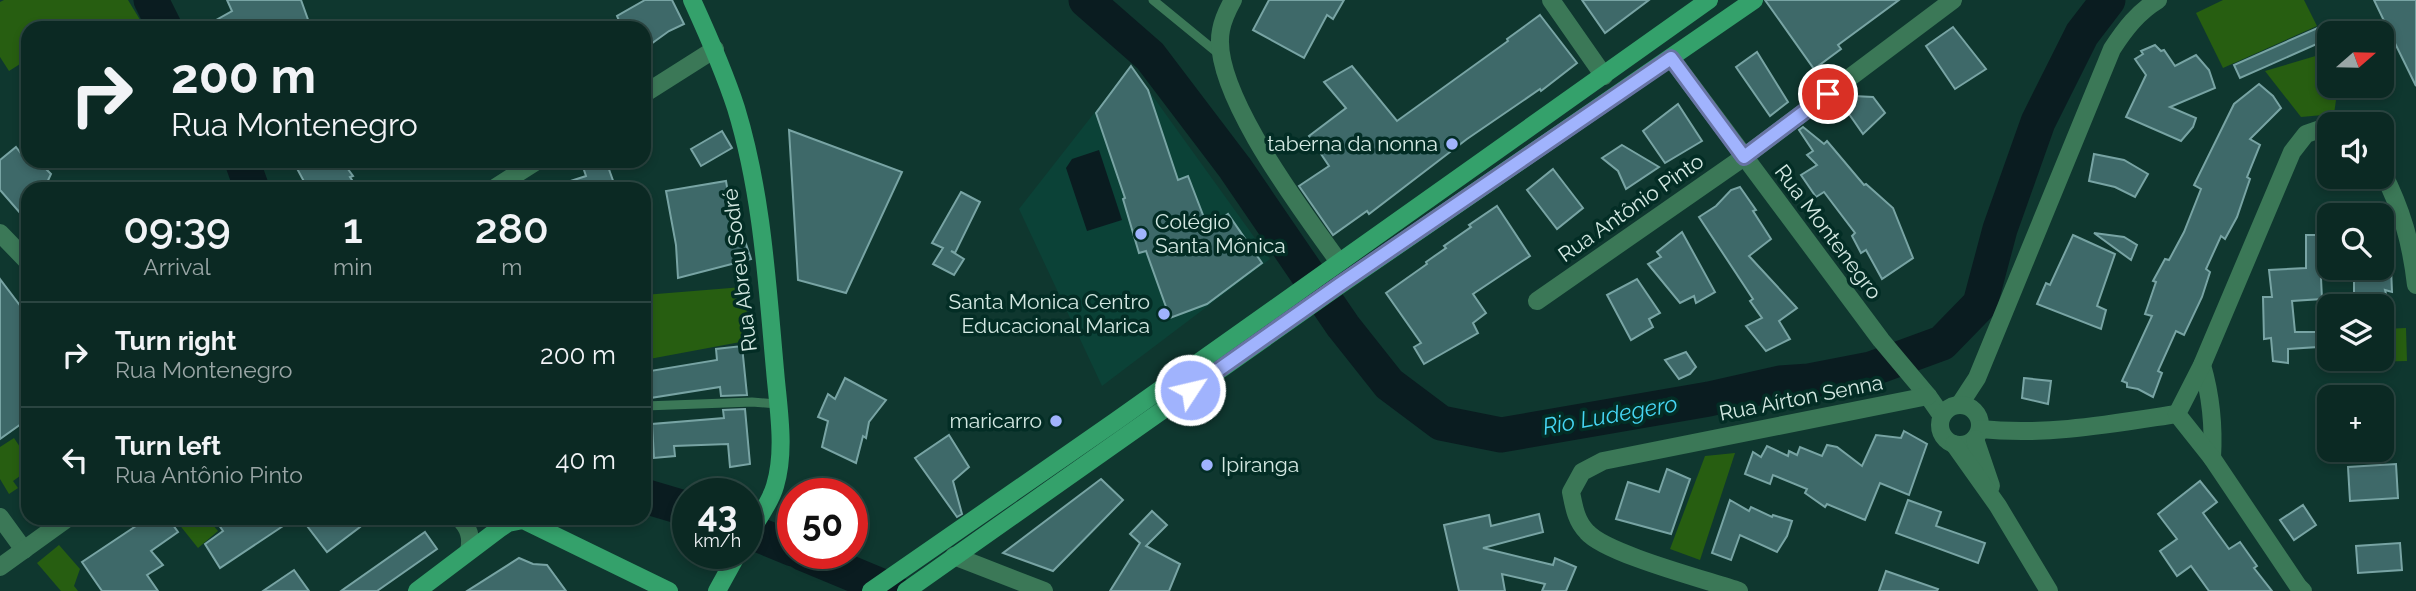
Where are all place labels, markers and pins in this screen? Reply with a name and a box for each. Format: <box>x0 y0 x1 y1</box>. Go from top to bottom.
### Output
pin <box>1798 64 1858 124</box>
place label: taberna da nonna <box>1267 131 1438 156</box>
marker: taberna da nonna <box>1444 136 1460 152</box>
place label: Colégio Santa Mônica <box>1155 209 1286 258</box>
marker: Colégio Santa Mônica <box>1133 226 1149 242</box>
place label: Santa Monica Centro Educacional Marica <box>949 289 1150 338</box>
marker: Santa Monica Centro Educacional Marica <box>1156 306 1172 322</box>
place label: maricarro <box>949 408 1042 433</box>
marker: maricarro <box>1048 413 1064 429</box>
place label: Ipiranga <box>1221 452 1299 477</box>
marker: Ipiranga <box>1199 457 1215 473</box>

